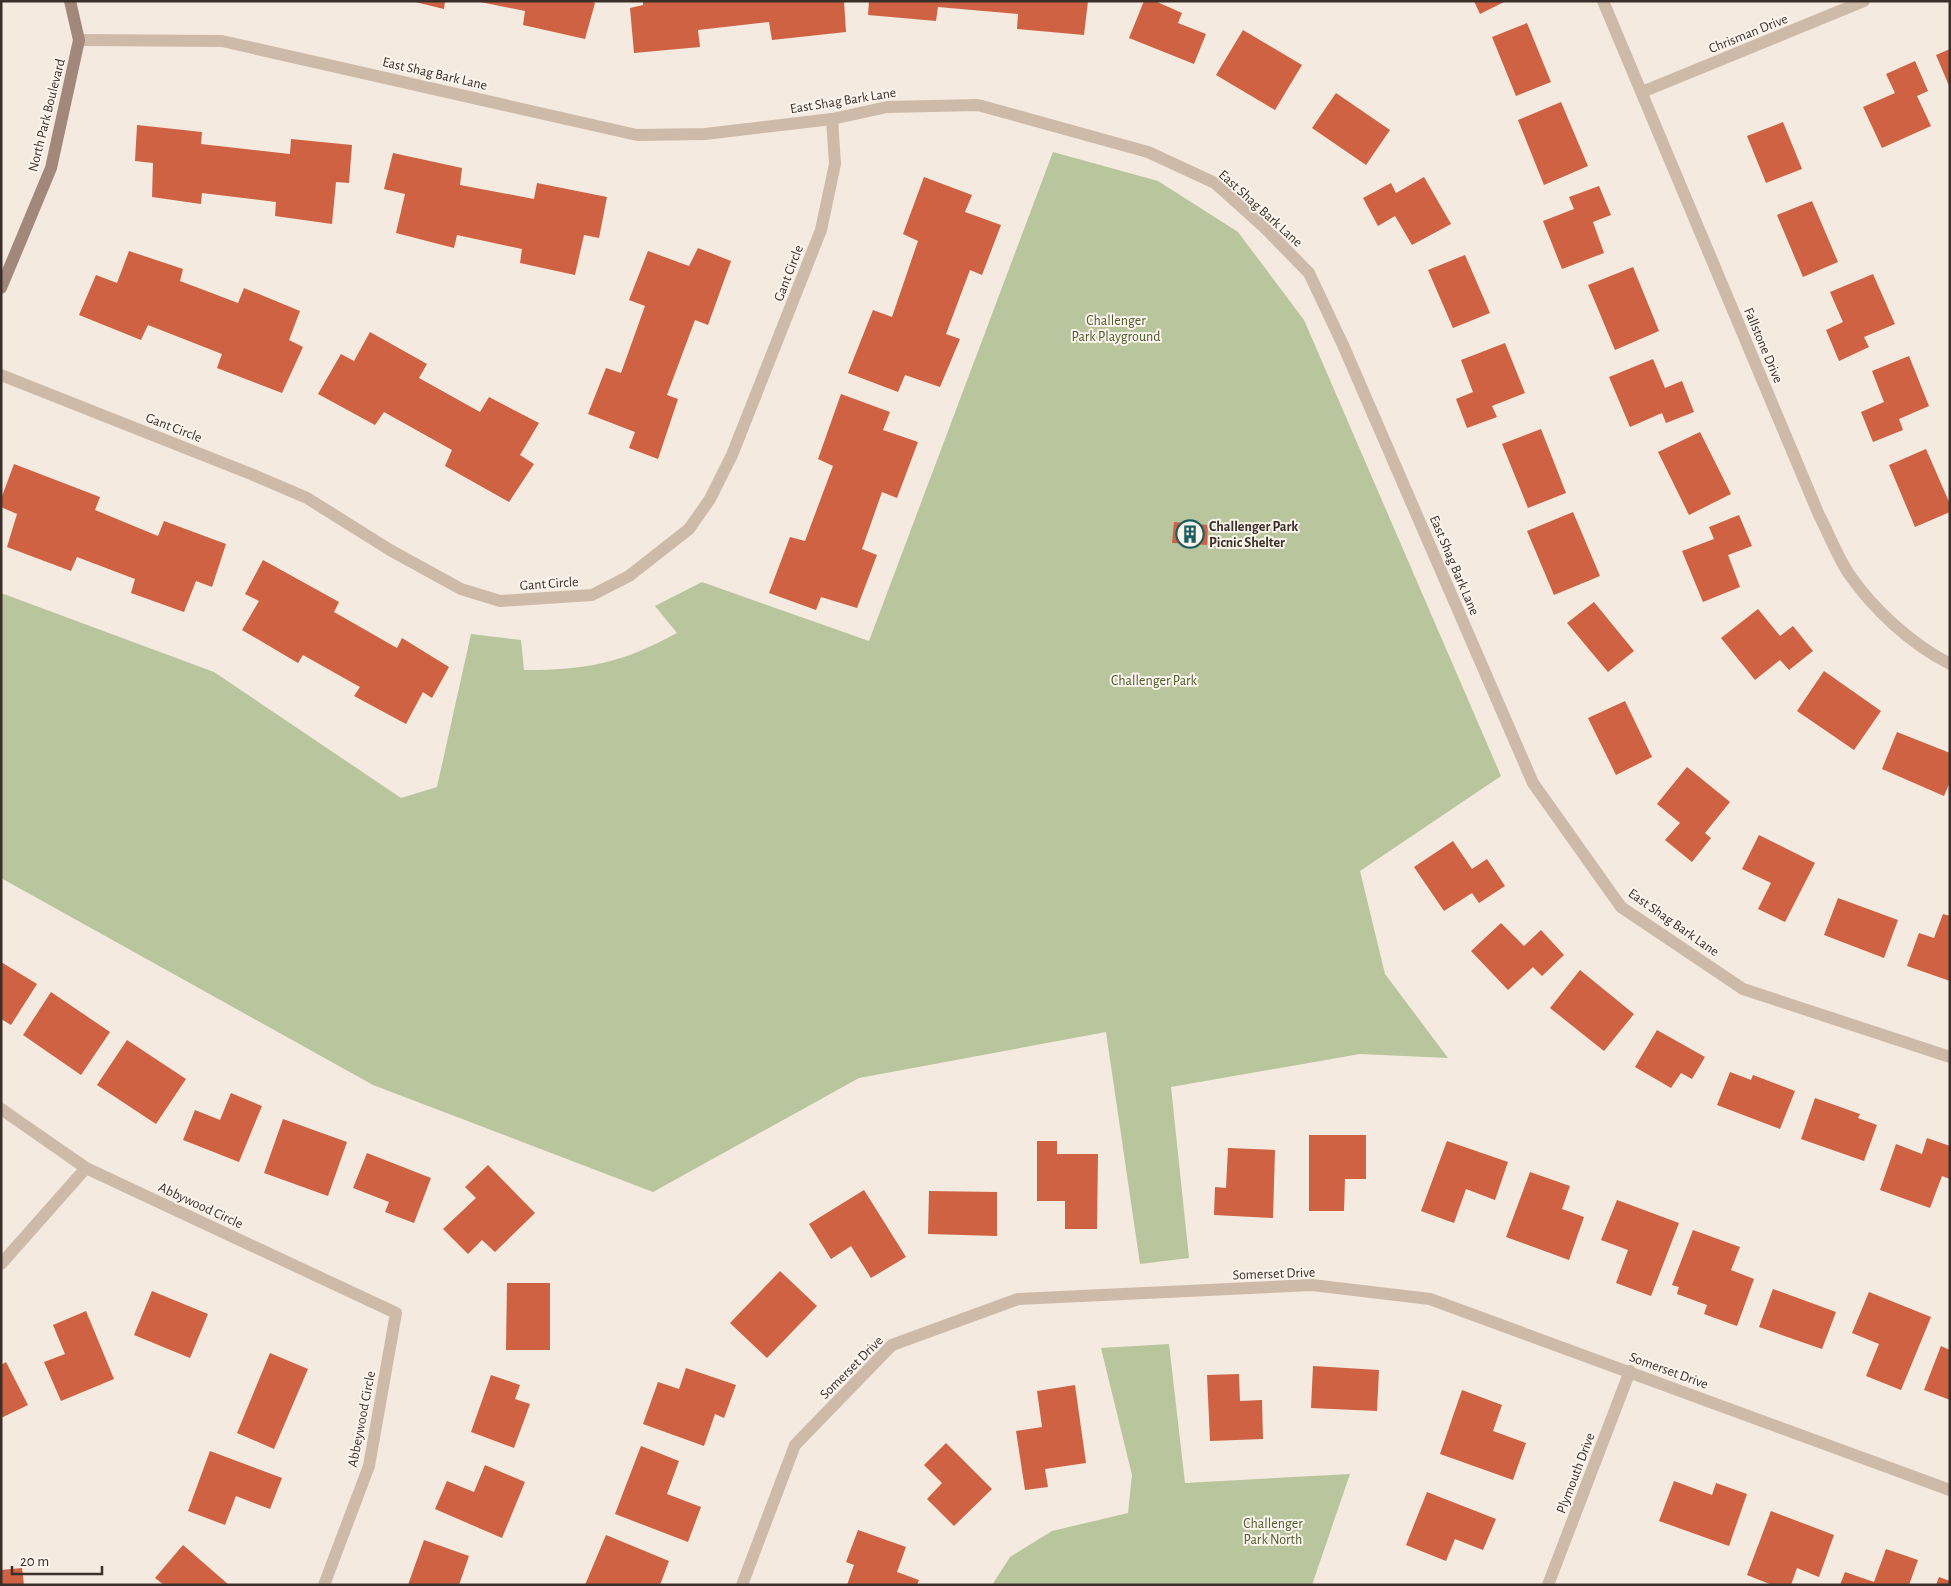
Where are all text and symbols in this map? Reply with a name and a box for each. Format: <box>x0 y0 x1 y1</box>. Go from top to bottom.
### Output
street label: Chrisman Drive <box>1707 12 1790 56</box>
street label: East Shag Bark Lane <box>381 55 489 93</box>
street label: North Park Boulevard <box>26 57 68 173</box>
street label: East Shag Bark Lane <box>789 86 897 116</box>
street label: East Shag Bark Lane <box>1216 168 1305 250</box>
street label: Gant Circle <box>772 243 806 303</box>
street label: Fallstone Drive <box>1741 306 1785 385</box>
park label: Challenger Park Playground <box>1072 314 1160 344</box>
street label: Gant Circle <box>144 411 204 445</box>
street label: East Shag Bark Lane <box>1427 513 1481 617</box>
building icon: Challenger Park Picnic Shelter <box>1175 519 1205 549</box>
place label: Challenger Park Picnic Shelter <box>1209 520 1298 550</box>
street label: Gant Circle <box>519 575 579 593</box>
park label: Challenger Park <box>1111 674 1198 688</box>
street label: East Shag Bark Lane <box>1626 886 1721 959</box>
street label: Abbywood Circle <box>156 1180 245 1232</box>
street label: Somerset Drive <box>1232 1266 1316 1282</box>
street label: Somerset Drive <box>817 1333 886 1402</box>
street label: Somerset Drive <box>1627 1350 1710 1392</box>
street label: Abbeywood Circle <box>346 1370 378 1469</box>
street label: Plymouth Drive <box>1554 1431 1598 1516</box>
park label: Challenger Park North <box>1243 1517 1303 1547</box>
scale bar <box>12 1544 102 1576</box>
text: 20 m <box>20 1554 49 1569</box>

